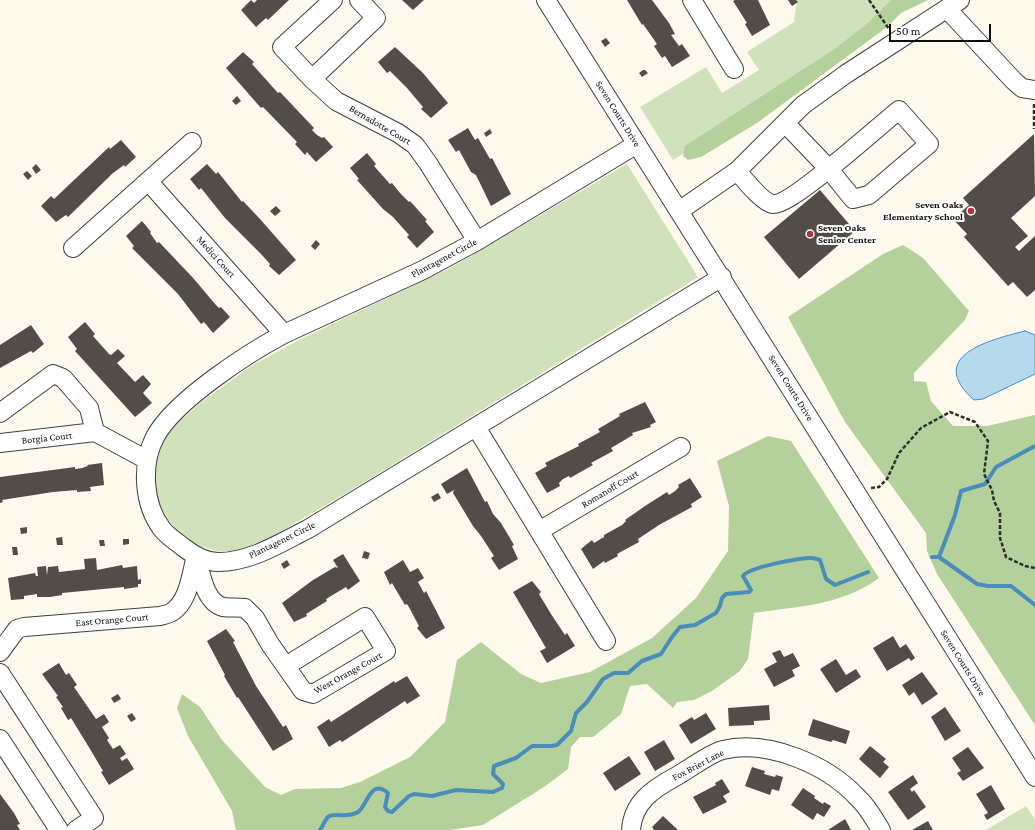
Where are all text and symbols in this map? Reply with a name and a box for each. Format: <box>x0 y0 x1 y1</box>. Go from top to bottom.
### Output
scale bar <box>891 16 993 42</box>
text: 50 m <box>896 24 920 38</box>
street label: Seven Courts Drive <box>593 79 643 149</box>
street label: Bernadotte Court <box>347 102 413 148</box>
place label: Seven Oaks Elementary School <box>883 199 963 222</box>
marker: Seven Oaks Elementary School <box>966 206 976 216</box>
place label: Seven Oaks Senior Center <box>818 222 876 246</box>
marker: Seven Oaks Senior Center <box>805 229 815 239</box>
street label: Medici Court <box>194 234 238 280</box>
street label: Plantagenet Circle <box>409 236 479 280</box>
street label: Seven Courts Drive <box>766 353 816 423</box>
street label: Borgia Court <box>21 429 73 447</box>
street label: Romanoff Court <box>579 467 641 511</box>
street label: Plantagenet Circle <box>247 519 317 561</box>
street label: East Orange Court <box>75 611 149 629</box>
street label: Seven Courts Drive <box>938 628 988 698</box>
street label: West Orange Court <box>312 649 384 697</box>
street label: Fox Brier Lane <box>670 746 726 784</box>

